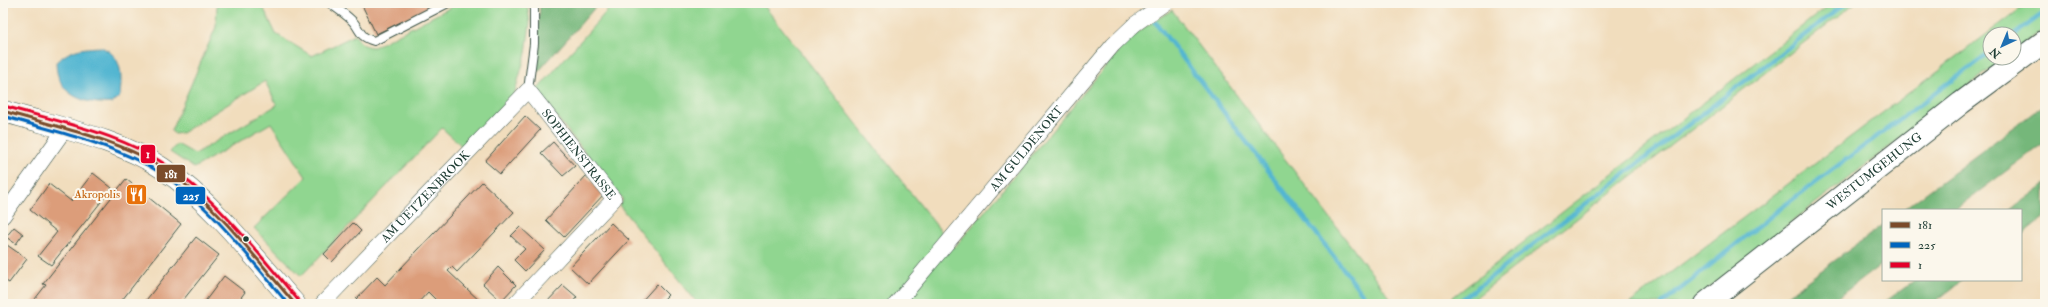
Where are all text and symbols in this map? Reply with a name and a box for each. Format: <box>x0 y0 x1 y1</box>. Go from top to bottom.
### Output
north arrow <box>1982 26 2022 66</box>
text: N <box>1987 44 2004 62</box>
street label: AM GULDENORT <box>986 103 1067 195</box>
street label: SOPHIENSTRASSE <box>538 106 619 203</box>
street label: WESTUMGEHUNG <box>1823 129 1925 214</box>
line badge: 1 <box>140 144 156 164</box>
street label: AM UETZENBROOK <box>377 147 474 247</box>
text: 1 <box>146 148 150 161</box>
line badge: 181 <box>156 164 186 183</box>
text: 181 <box>164 168 178 181</box>
restaurant icon: Akropolis <box>123 181 149 207</box>
line badge: 225 <box>175 186 206 205</box>
place label: Akropolis <box>73 187 120 202</box>
text: 225 <box>183 190 199 203</box>
legend <box>1882 209 2022 281</box>
text: 181 <box>1918 218 1932 233</box>
unlabelled marker <box>241 234 251 244</box>
text: 225 <box>1918 238 1936 253</box>
text: 1 <box>1918 258 1922 273</box>

